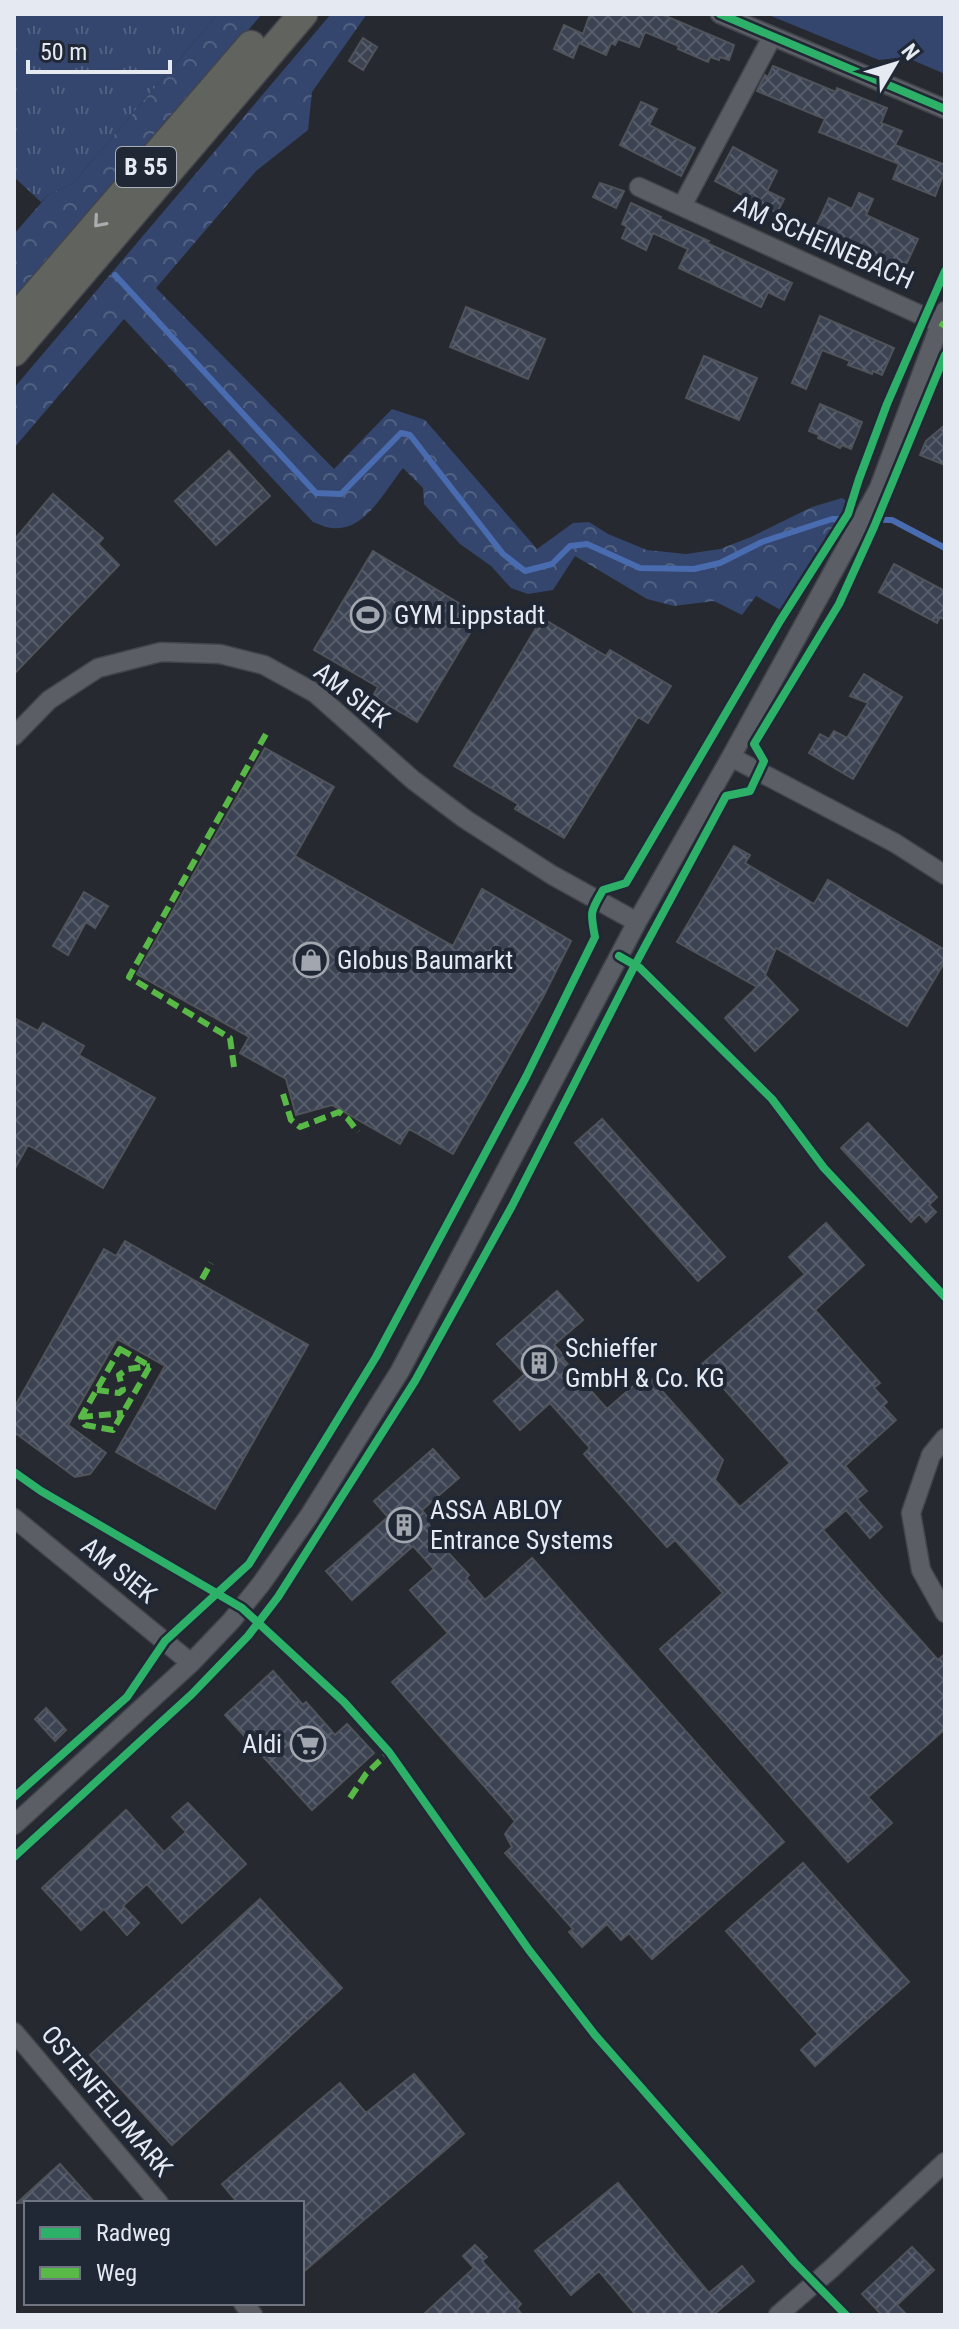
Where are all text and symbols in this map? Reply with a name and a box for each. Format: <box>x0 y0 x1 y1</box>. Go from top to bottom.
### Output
scale bar <box>28 24 170 74</box>
north arrow <box>855 24 935 104</box>
text: 50 m <box>40 38 87 66</box>
text: N <box>896 39 924 65</box>
road number: B 55 <box>116 147 176 187</box>
street label: AM SCHEINEBACH <box>730 189 918 295</box>
one-way arrow <box>94 212 108 227</box>
sports icon: GYM Lippstadt <box>349 596 387 634</box>
place label: GYM Lippstadt <box>394 600 545 630</box>
street label: AM SIEK <box>308 656 396 734</box>
shop icon: Globus Baumarkt <box>292 941 330 979</box>
place label: Globus Baumarkt <box>337 945 513 975</box>
place label: Schieffer GmbH & Co. KG <box>565 1333 725 1393</box>
building icon: Schieffer GmbH & Co. KG <box>520 1344 558 1382</box>
place label: ASSA ABLOY Entrance Systems <box>430 1495 613 1555</box>
building icon: ASSA ABLOY Entrance Systems <box>385 1506 423 1544</box>
street label: AM SIEK <box>75 1531 163 1610</box>
supermarket icon: Aldi <box>289 1725 327 1763</box>
place label: Aldi <box>242 1729 282 1759</box>
street label: OSTENFELDMARK <box>35 2020 179 2183</box>
legend <box>24 2201 304 2305</box>
text: Radweg <box>96 2219 171 2247</box>
text: Weg <box>96 2259 137 2287</box>

